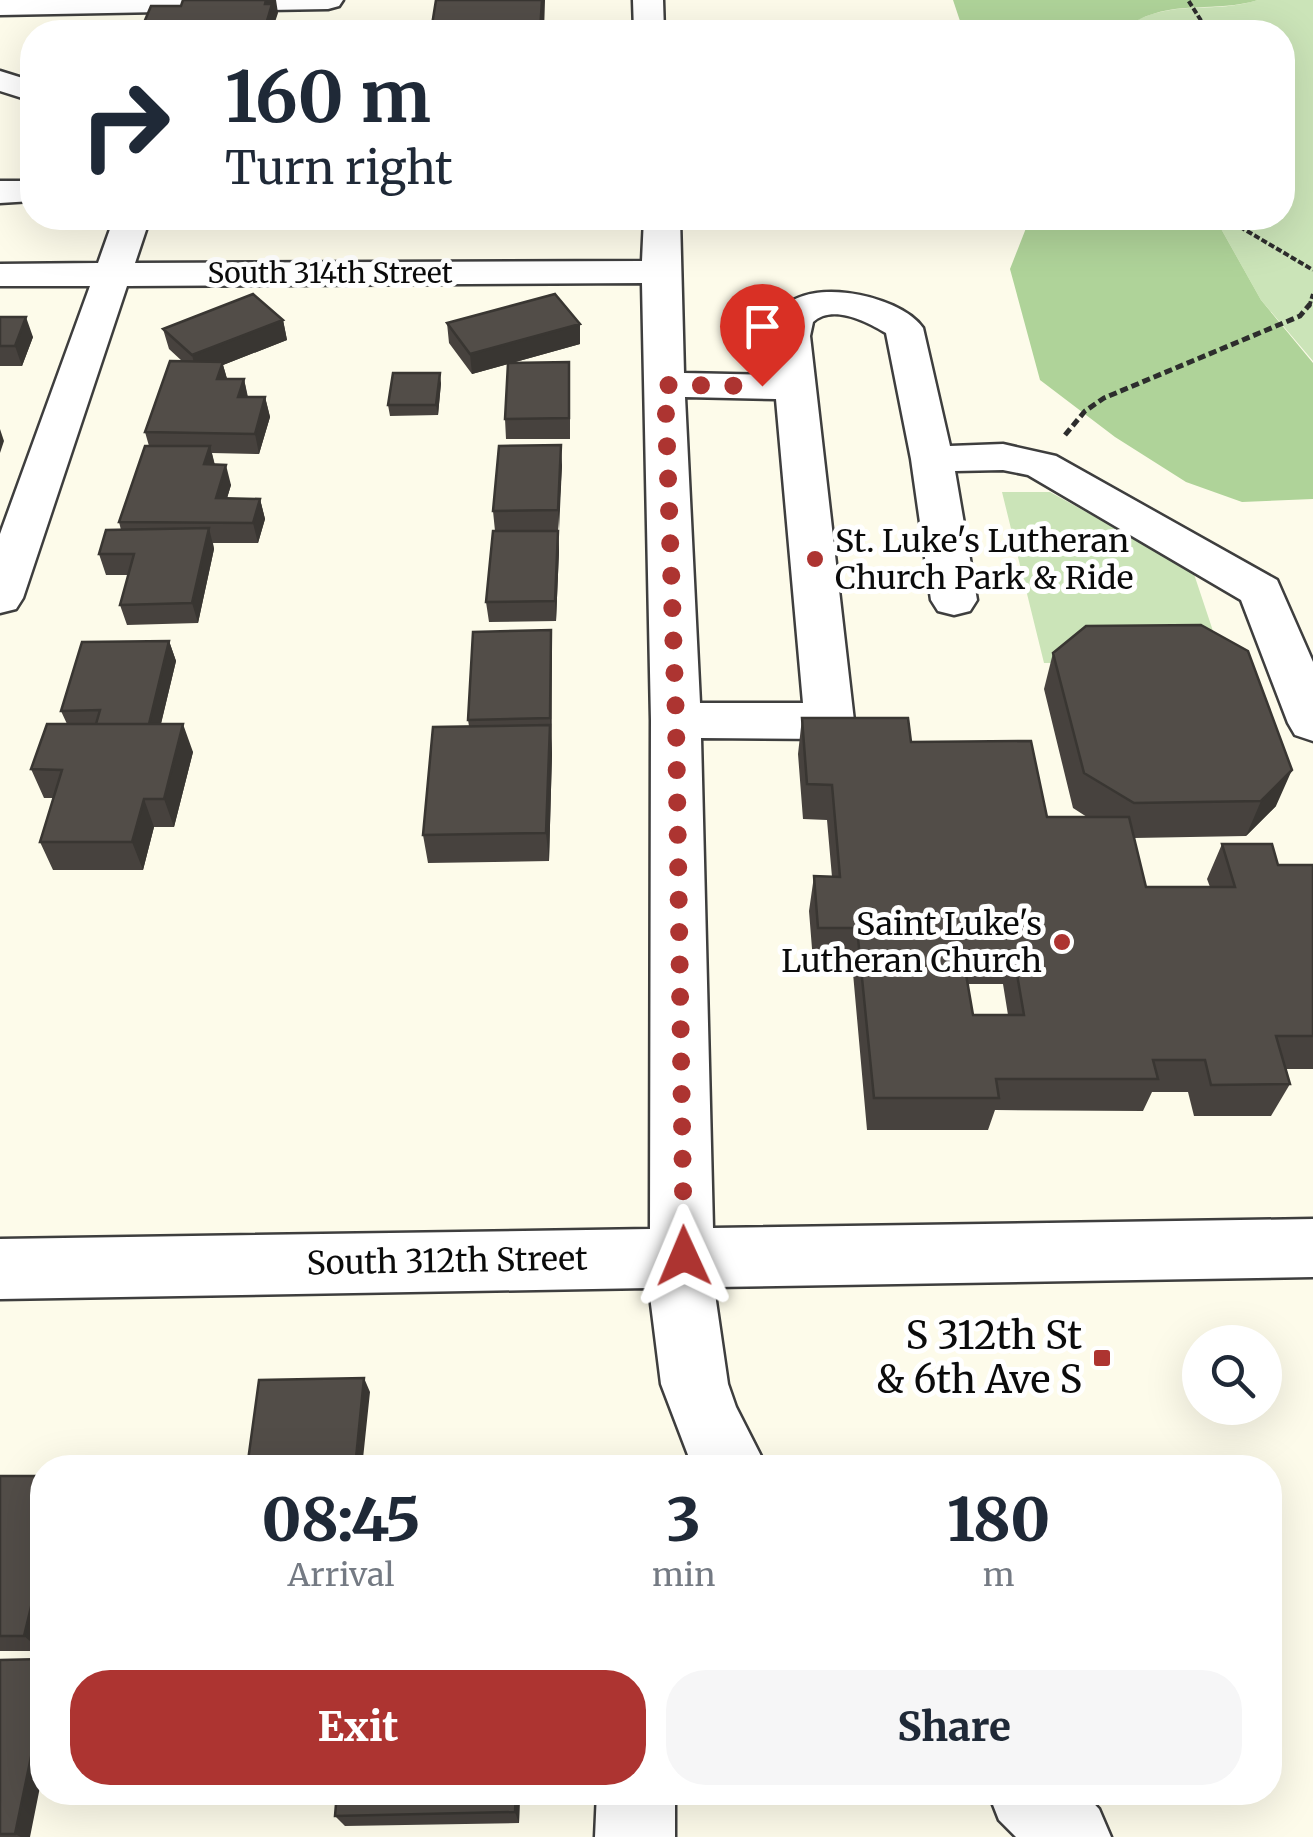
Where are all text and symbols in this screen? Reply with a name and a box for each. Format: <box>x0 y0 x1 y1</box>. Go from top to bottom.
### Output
text: 160 m <box>225 53 431 141</box>
icon: right <box>60 60 190 190</box>
text: Turn right <box>225 140 453 196</box>
street label: South 314th Street <box>207 255 453 291</box>
pin <box>720 284 805 387</box>
icon: arrive <box>735 299 790 354</box>
place label: St. Luke's Lutheran Church Park & Ride <box>835 521 1133 598</box>
marker: St. Luke's Lutheran Church Park & Ride <box>804 548 826 570</box>
place label: Saint Luke's Lutheran Church <box>781 904 1042 981</box>
marker: Saint Luke's Lutheran Church <box>1051 931 1073 953</box>
position arrow <box>632 1204 736 1308</box>
street label: South 312th Street <box>306 1239 588 1283</box>
place label: S 312th St & 6th Ave S <box>876 1312 1082 1403</box>
map controls <box>1182 1325 1282 1425</box>
button: search <box>1182 1325 1282 1425</box>
marker: S 312th St & 6th Ave S <box>1091 1347 1113 1369</box>
text: 08:45 <box>262 1482 420 1557</box>
text: 3 <box>667 1482 701 1557</box>
text: 180 <box>947 1482 1050 1557</box>
text: Arrival <box>288 1555 394 1595</box>
text: min <box>652 1555 715 1595</box>
text: m <box>983 1555 1015 1595</box>
button: Exit <box>70 1670 646 1785</box>
button: Share <box>666 1670 1242 1785</box>

